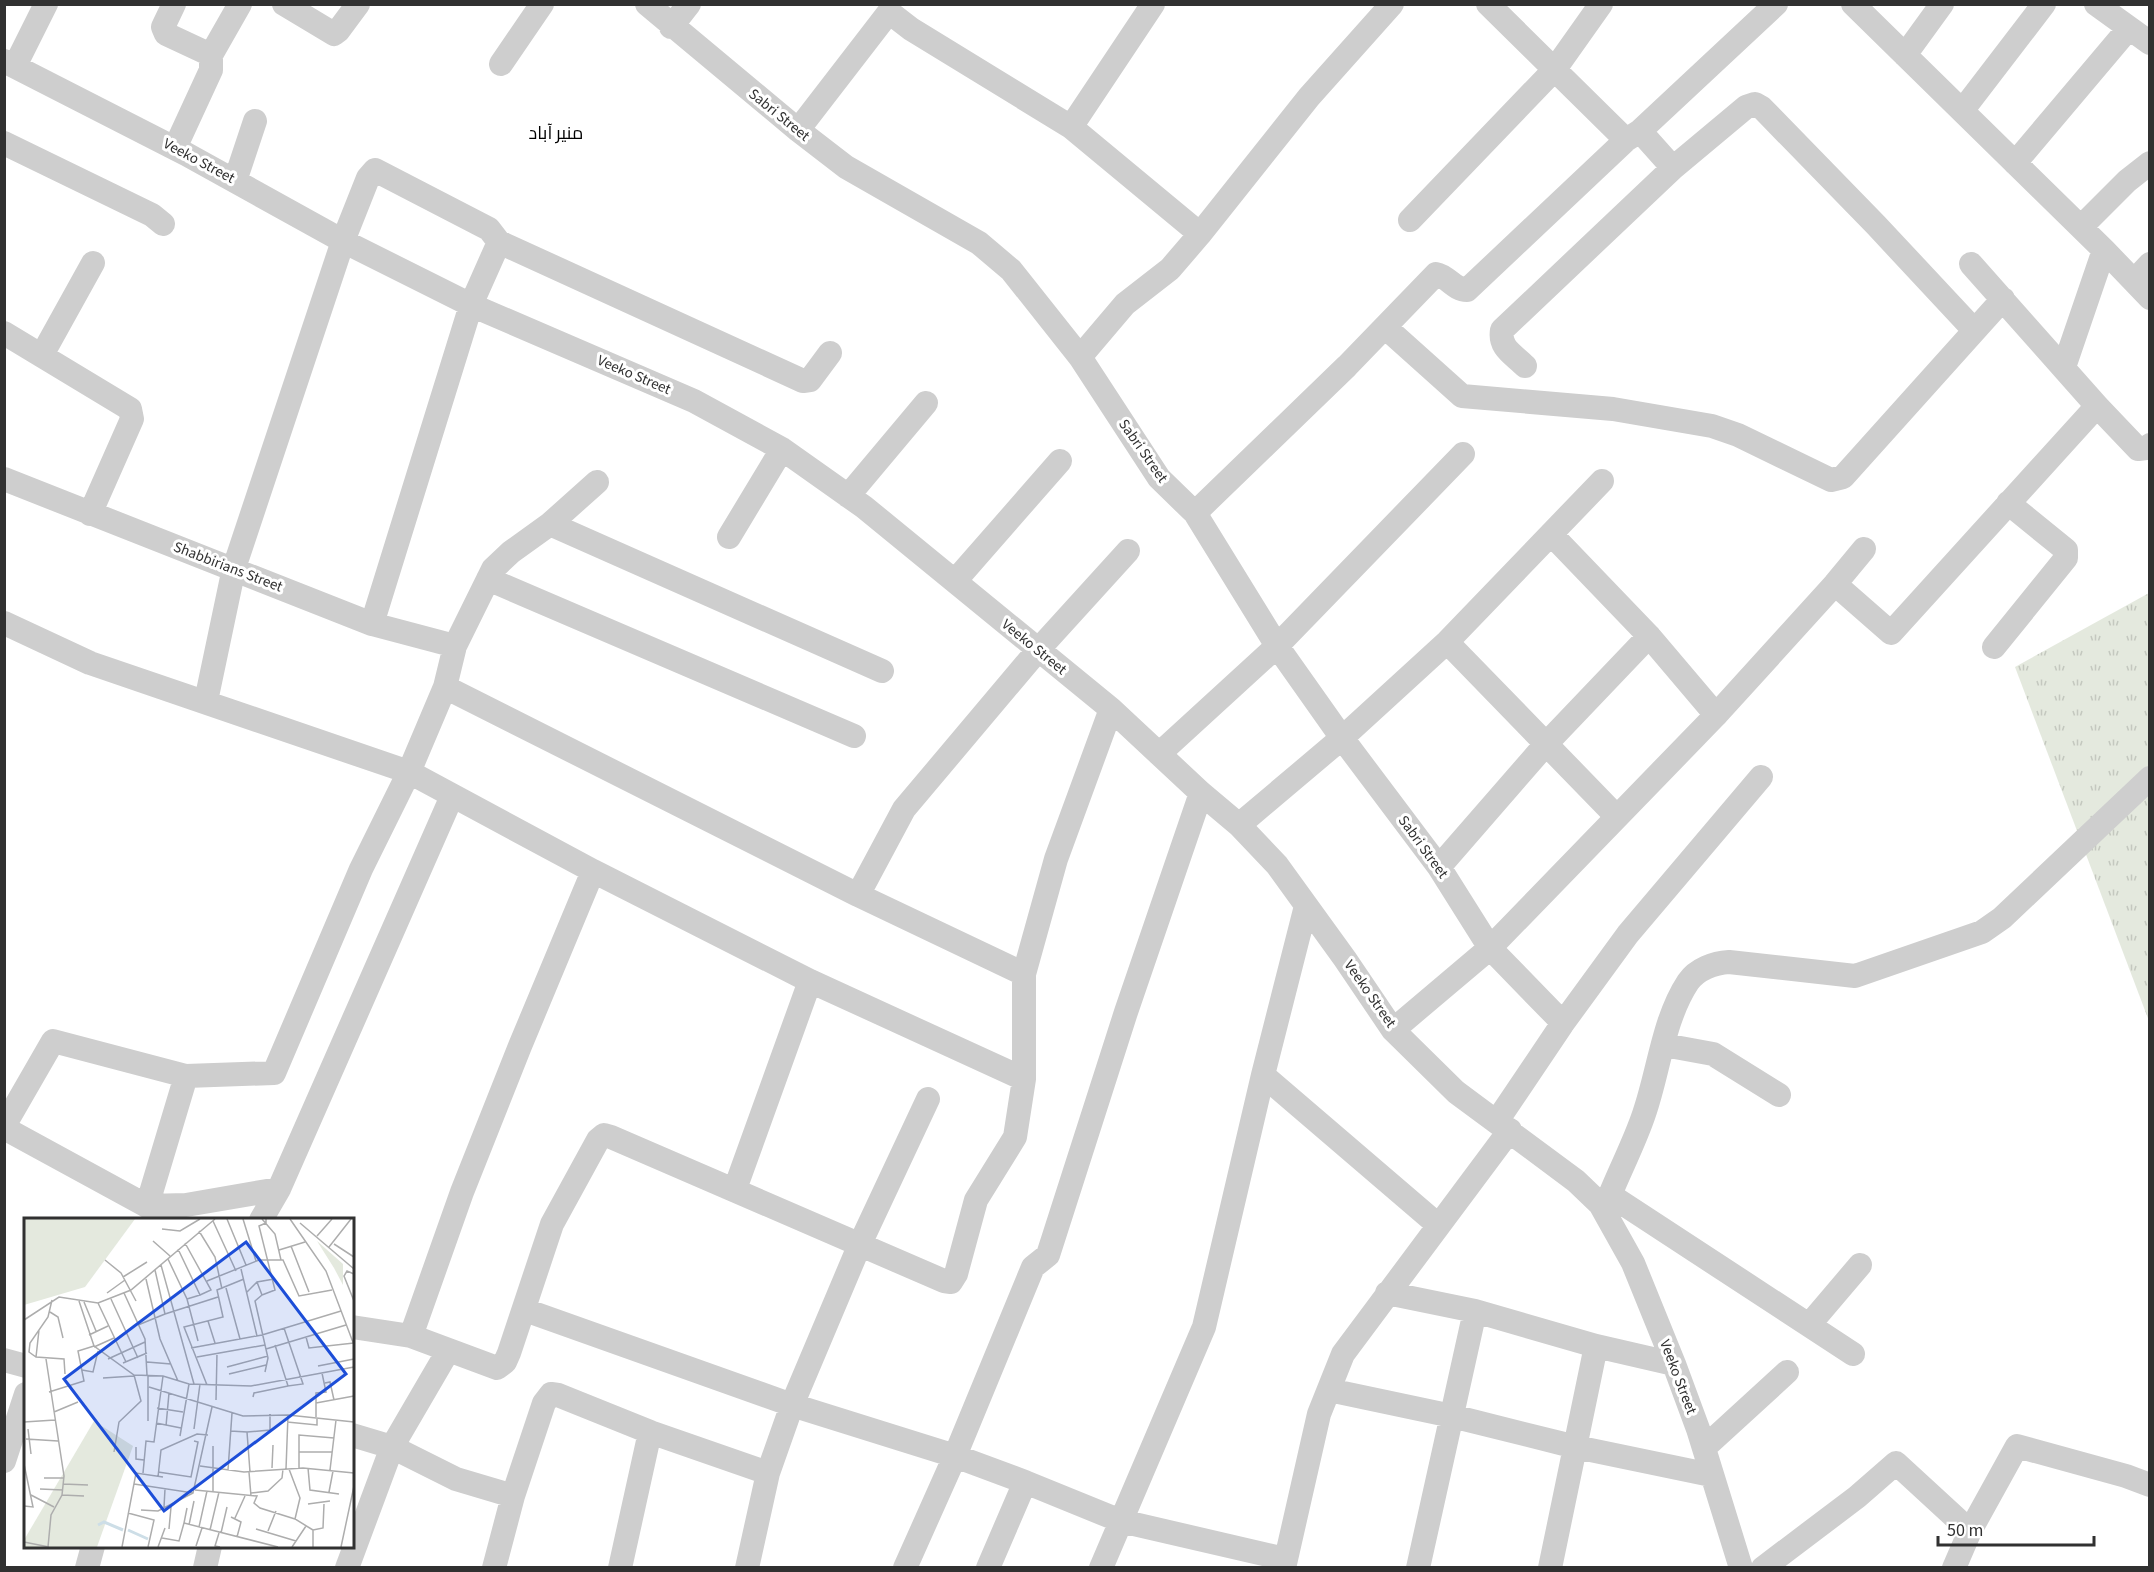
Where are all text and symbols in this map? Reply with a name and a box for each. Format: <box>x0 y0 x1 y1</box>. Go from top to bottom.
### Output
street label: Sabri Street <box>744 84 814 146</box>
district label: منیر آباد <box>529 121 583 146</box>
street label: Veeko Street <box>160 133 238 189</box>
street label: Veeko Street <box>594 350 674 400</box>
street label: Sabri Street <box>1113 415 1173 487</box>
street label: Shabbirians Street <box>170 536 286 598</box>
street label: Veeko Street <box>997 614 1071 680</box>
street label: Sabri Street <box>1393 811 1453 883</box>
street label: Veeko Street <box>1339 956 1401 1032</box>
inset map <box>24 1218 354 1548</box>
street label: Veeko Street <box>1654 1337 1702 1417</box>
scale bar <box>1938 1509 2094 1547</box>
text: 50 m <box>1947 1518 1983 1543</box>

